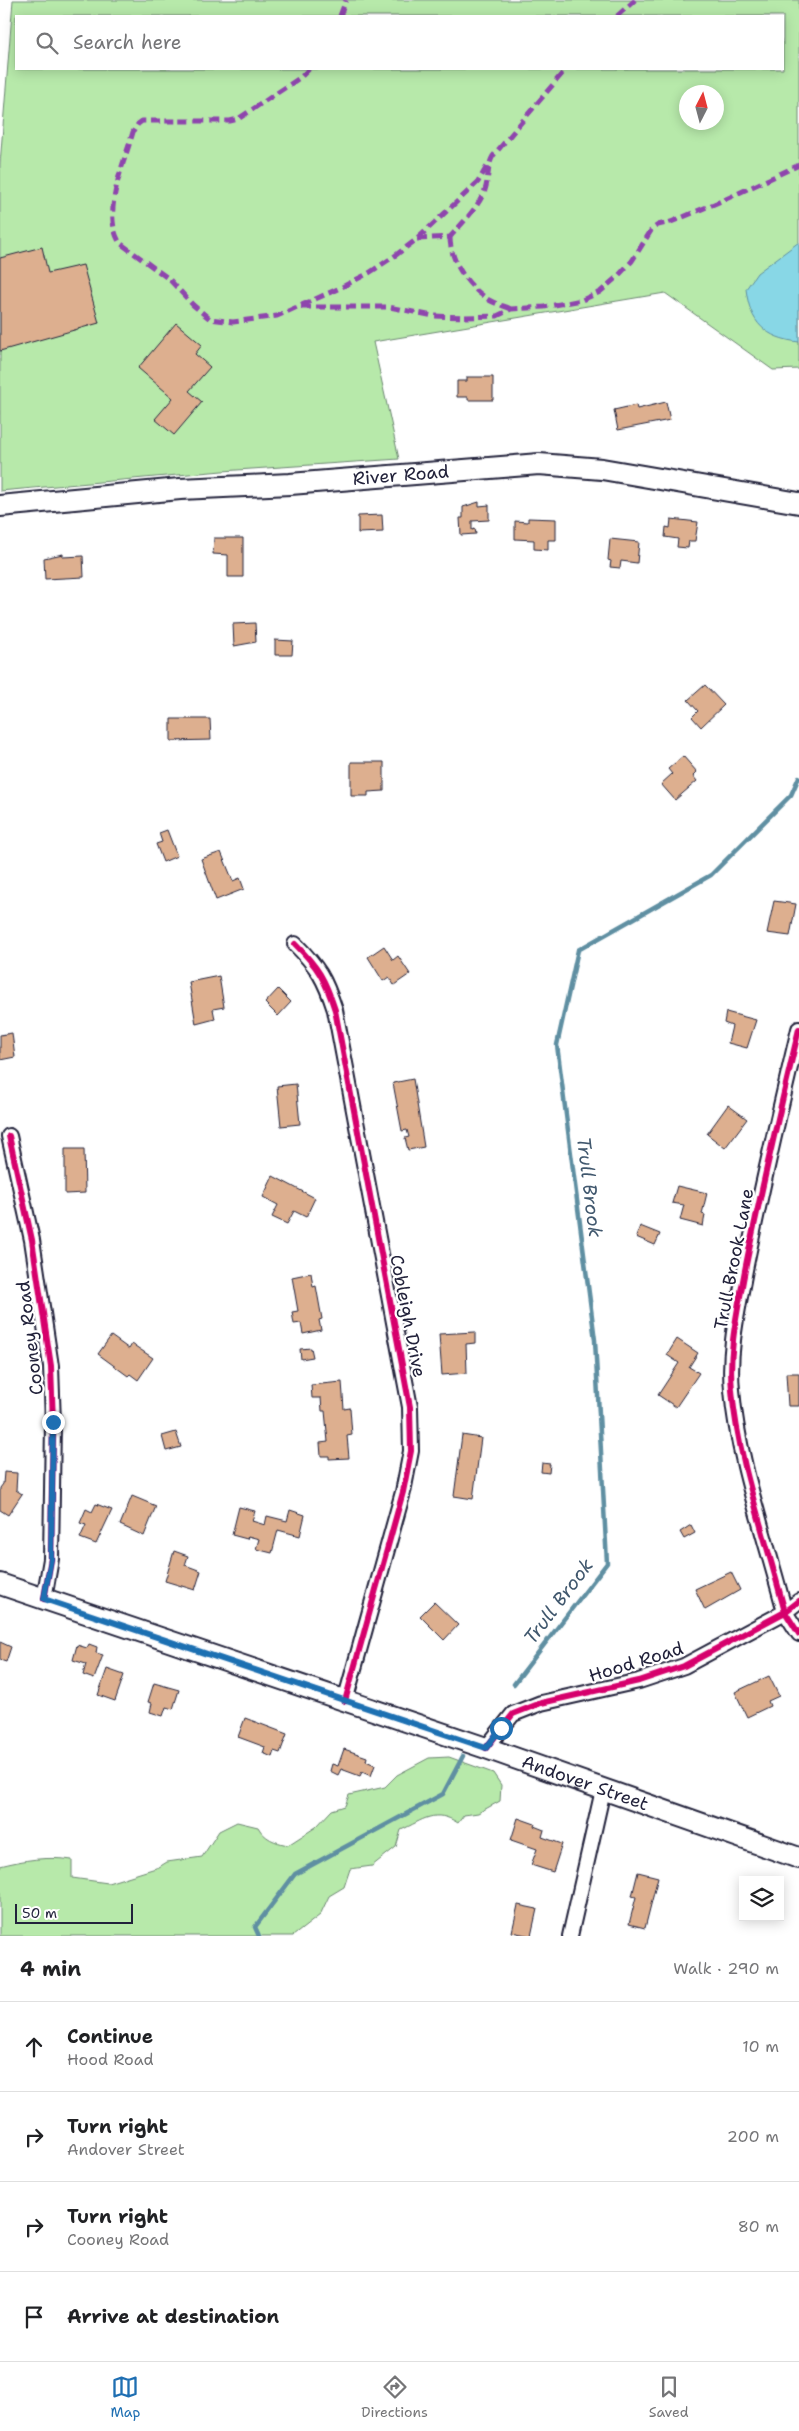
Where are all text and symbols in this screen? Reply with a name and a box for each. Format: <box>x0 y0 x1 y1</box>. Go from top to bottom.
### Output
search box <box>15 15 784 70</box>
icon: search <box>33 29 61 57</box>
text: Search here <box>73 30 182 55</box>
north arrow <box>679 85 724 130</box>
street label: River Road <box>352 459 450 491</box>
water label: Trull Brook <box>571 1135 608 1239</box>
street label: Trull Brook Lane <box>709 1186 759 1332</box>
street label: Cobleigh Drive <box>384 1253 432 1379</box>
street label: Cooney Road <box>11 1279 49 1397</box>
route end <box>42 1411 65 1434</box>
water label: Trull Brook <box>518 1553 599 1649</box>
street label: Hood Road <box>586 1636 686 1688</box>
route start <box>490 1717 513 1740</box>
street label: Andover Street <box>519 1750 652 1816</box>
map controls <box>739 1876 784 1921</box>
button: layers <box>739 1876 784 1921</box>
scale bar <box>15 1901 132 1924</box>
text: 50 m <box>22 1904 57 1922</box>
text: 4 min <box>20 1955 81 1983</box>
text: Walk · 290 m <box>673 1958 779 1979</box>
text: Continue <box>67 2024 153 2049</box>
icon: ahead <box>20 2033 48 2061</box>
text: 10 m <box>742 2036 779 2057</box>
text: Hood Road <box>67 2049 154 2070</box>
text: Turn right <box>67 2114 168 2139</box>
icon: right <box>20 2123 48 2151</box>
text: 200 m <box>727 2126 779 2147</box>
text: Andover Street <box>67 2139 185 2160</box>
text: Turn right <box>67 2204 168 2229</box>
icon: right <box>20 2213 48 2241</box>
text: 80 m <box>738 2216 779 2237</box>
text: Cooney Road <box>67 2229 169 2250</box>
icon: arrive <box>20 2303 48 2331</box>
text: Arrive at destination <box>67 2304 279 2329</box>
tab: Map <box>110 2373 140 2421</box>
tab: Directions <box>361 2373 428 2421</box>
tab: Saved <box>649 2373 689 2421</box>

